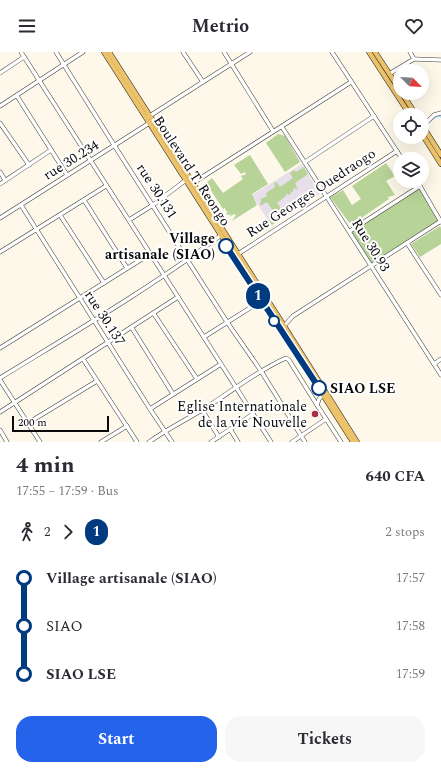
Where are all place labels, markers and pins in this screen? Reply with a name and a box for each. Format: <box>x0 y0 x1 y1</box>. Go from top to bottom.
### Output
place label: Village artisanale (SIAO) <box>105 228 215 265</box>
marker: Village artisanale (SIAO) <box>218 238 234 254</box>
unlabelled marker <box>268 315 280 327</box>
place label: SIAO LSE <box>330 378 395 399</box>
marker: SIAO LSE <box>311 380 327 396</box>
place label: Eglise Internationale de la vie Nouvelle <box>177 396 307 433</box>
marker: Eglise Internationale de la vie Nouvelle <box>310 409 320 419</box>

